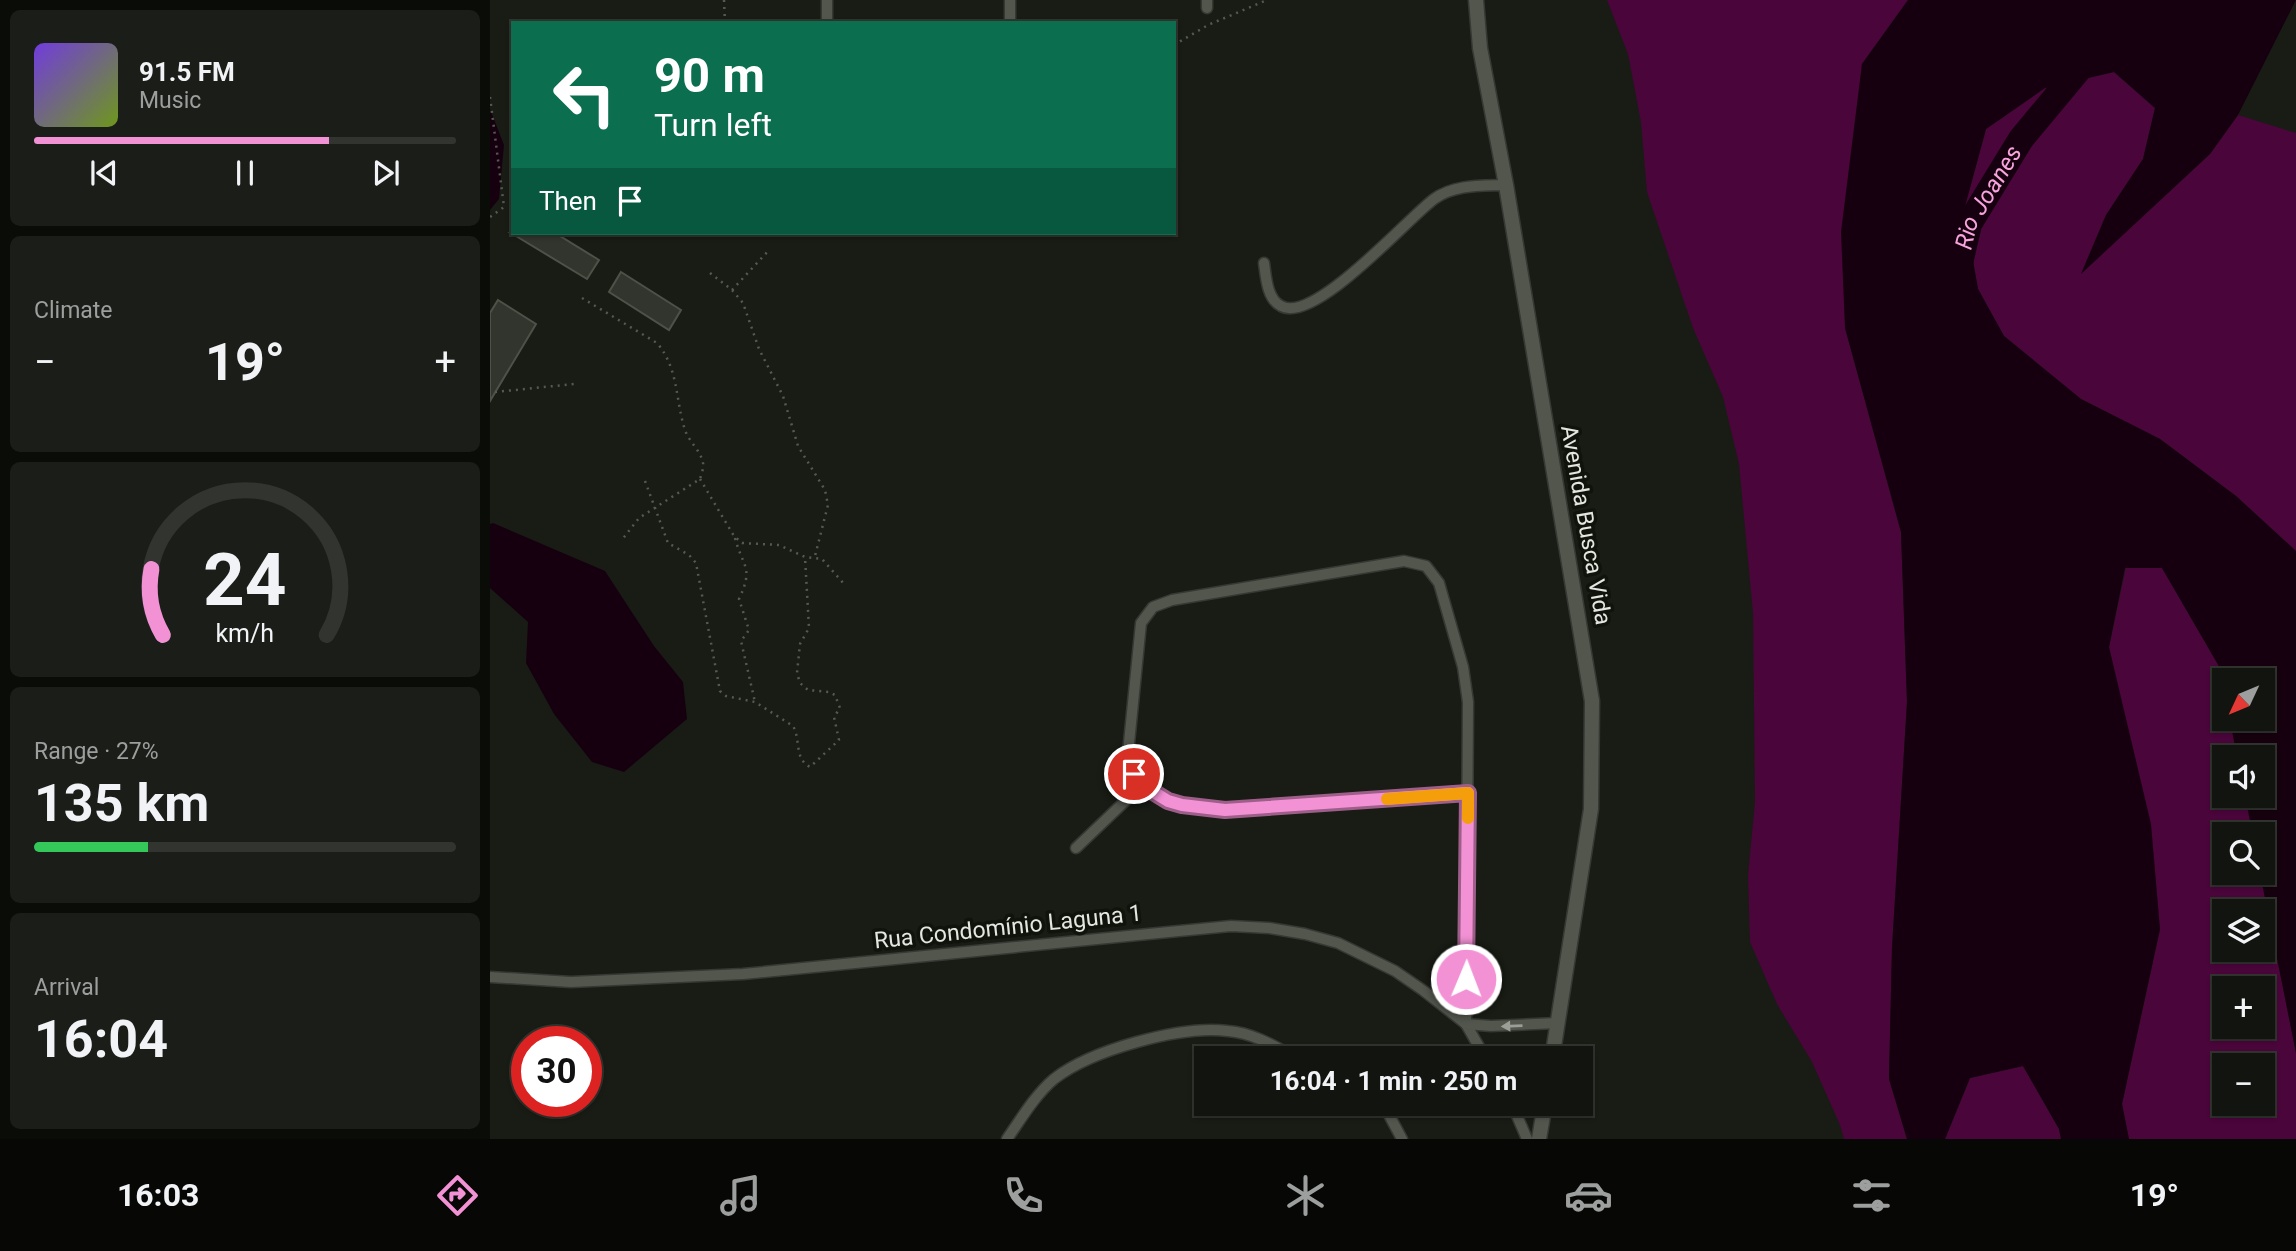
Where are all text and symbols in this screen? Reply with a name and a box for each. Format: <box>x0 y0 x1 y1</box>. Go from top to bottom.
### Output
text: 90 m <box>654 47 765 104</box>
icon: left <box>539 49 630 140</box>
text: 91.5 FM <box>139 57 235 87</box>
text: Music <box>139 87 201 114</box>
text: Turn left <box>654 106 772 144</box>
water label: Rio Joanes <box>1950 140 2028 252</box>
icon: previous <box>85 154 123 192</box>
icon: pause <box>226 154 264 192</box>
icon: next <box>367 154 405 192</box>
icon: arrive <box>611 182 649 220</box>
text: Then <box>539 186 597 216</box>
text: Climate <box>34 297 113 324</box>
text: 19° <box>205 332 285 393</box>
text: − <box>34 340 56 384</box>
text: + <box>434 340 456 384</box>
street label: Avenida Busca Vida <box>1555 423 1617 627</box>
text: 24 <box>203 538 287 624</box>
text: km/h <box>216 619 274 648</box>
north arrow <box>2212 668 2275 732</box>
map controls <box>2212 668 2275 1116</box>
text: Range · 27% <box>34 738 159 765</box>
pin <box>1104 744 1164 804</box>
button: sound <box>2212 745 2275 808</box>
icon: arrive <box>1115 755 1153 793</box>
text: 135 km <box>34 773 209 834</box>
button: search <box>2212 822 2275 885</box>
button: layers <box>2212 899 2275 962</box>
street label: Rua Condomínio Laguna 1 <box>873 900 1143 954</box>
position arrow <box>1429 942 1503 1016</box>
text: Arrival <box>34 974 99 1001</box>
button: + <box>2212 976 2275 1039</box>
text: 16:04 <box>34 1009 168 1070</box>
one-way arrow <box>1500 1020 1522 1031</box>
speed limit sign: 30 <box>511 1026 602 1117</box>
button: − <box>2212 1053 2275 1116</box>
text: 16:04 · 1 min · 250 m <box>1270 1066 1517 1096</box>
icon: directions <box>433 1171 482 1220</box>
icon: music <box>716 1171 765 1220</box>
icon: phone <box>999 1171 1048 1220</box>
icon: climate <box>1281 1171 1330 1220</box>
icon: car <box>1564 1171 1613 1220</box>
icon: filters <box>1847 1171 1896 1220</box>
text: 16:03 <box>117 1176 199 1214</box>
text: 19° <box>2130 1176 2179 1214</box>

